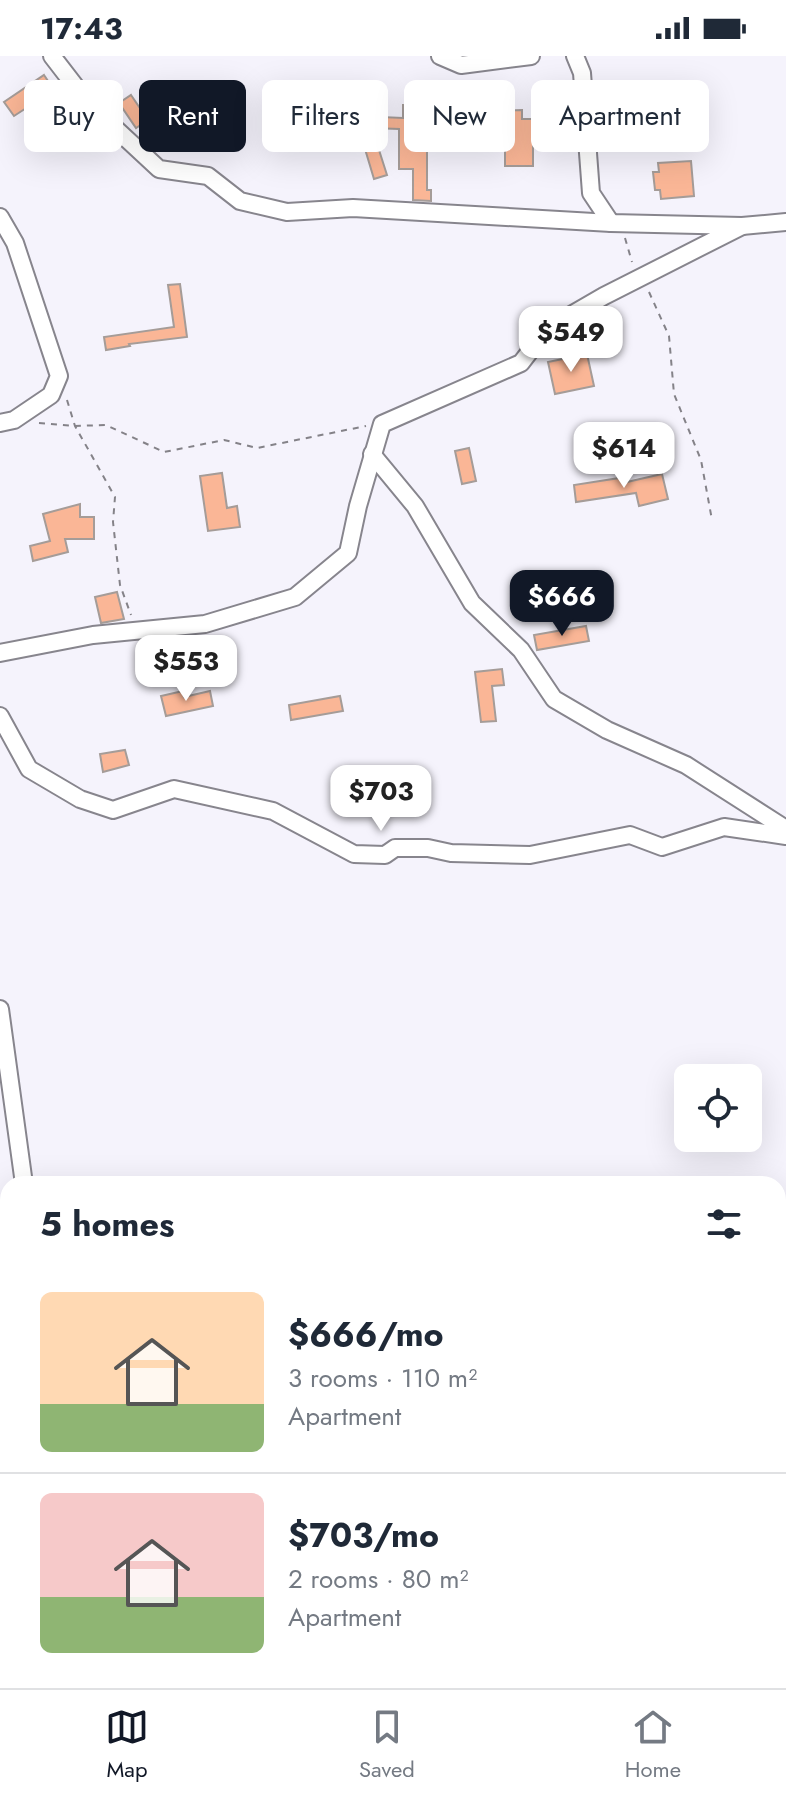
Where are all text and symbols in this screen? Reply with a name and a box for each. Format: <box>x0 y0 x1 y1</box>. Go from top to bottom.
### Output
text: 17:43 <box>40 7 123 50</box>
chip: Buy <box>24 80 123 152</box>
chip: Rent <box>139 80 246 152</box>
chip: Filters <box>262 80 388 152</box>
chip: New <box>404 80 515 152</box>
chip: Apartment <box>531 80 709 152</box>
pin: $549 <box>524 306 618 374</box>
text: $549 <box>537 313 605 351</box>
pin: $614 <box>577 422 671 490</box>
text: $614 <box>592 429 656 467</box>
pin: $666 <box>515 570 609 638</box>
text: $666 <box>528 577 596 615</box>
pin: $553 <box>139 635 233 703</box>
text: $553 <box>153 642 219 680</box>
pin: $703 <box>334 765 428 833</box>
text: $703 <box>348 772 414 810</box>
map controls <box>674 1064 762 1152</box>
button: locate <box>674 1064 762 1152</box>
text: 5 homes <box>40 1200 174 1249</box>
icon: filters <box>702 1202 746 1246</box>
text: $666/mo <box>288 1310 444 1359</box>
icon: home <box>104 1324 200 1420</box>
text: 3 rooms · 110 m² <box>288 1359 477 1397</box>
text: Apartment <box>288 1397 401 1435</box>
text: $703/mo <box>288 1511 439 1560</box>
icon: home <box>104 1525 200 1621</box>
text: 2 rooms · 80 m² <box>288 1560 469 1598</box>
text: Apartment <box>288 1598 401 1636</box>
tab: Map <box>105 1705 149 1785</box>
tab: Saved <box>359 1705 415 1785</box>
tab: Home <box>625 1705 681 1785</box>

